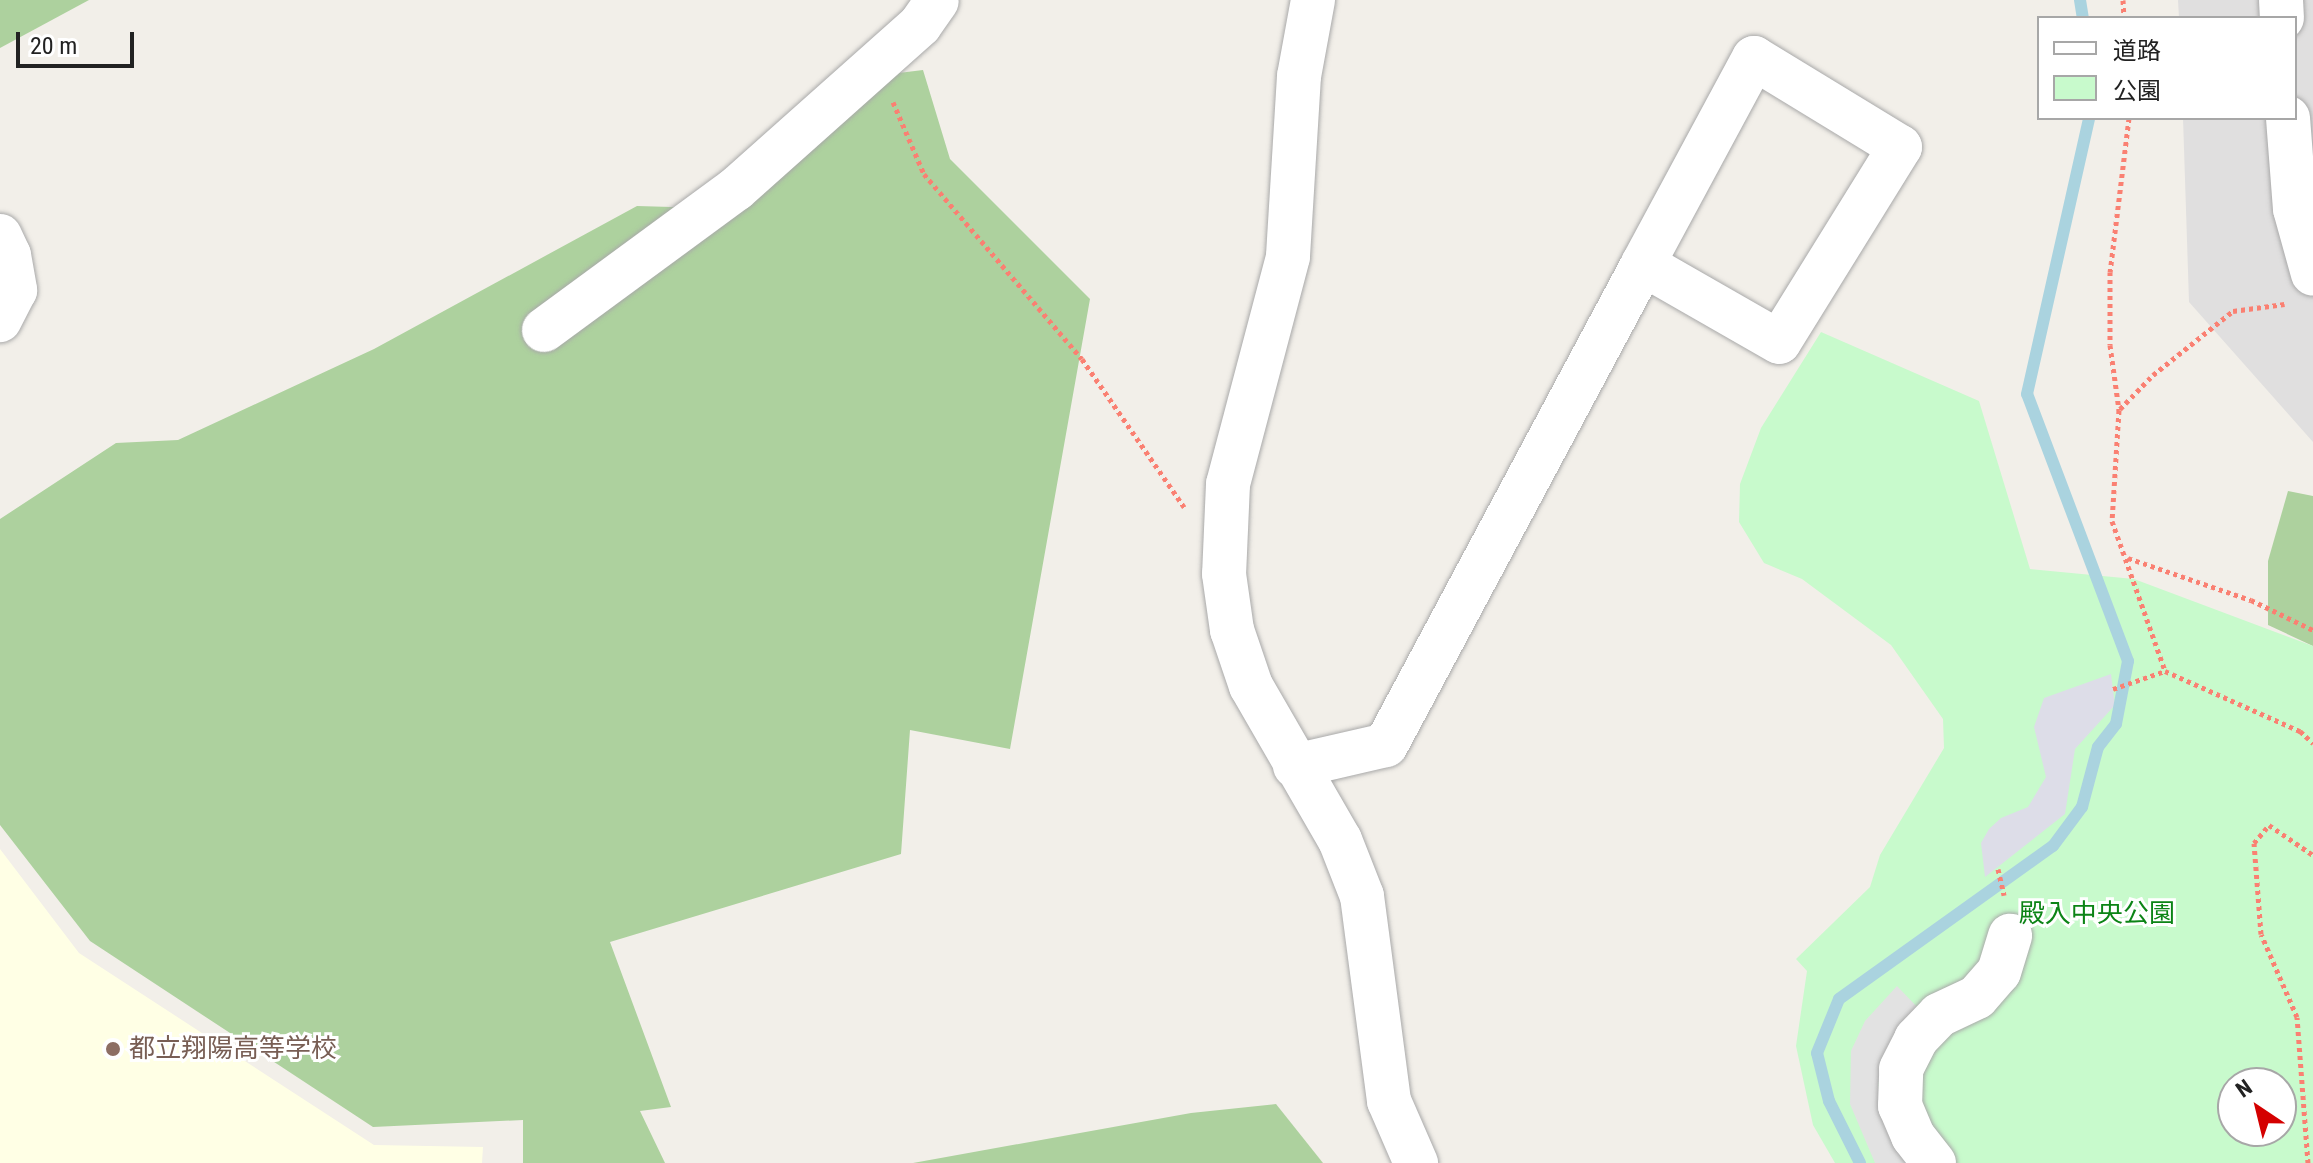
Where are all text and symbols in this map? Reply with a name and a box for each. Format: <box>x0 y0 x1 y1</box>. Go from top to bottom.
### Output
scale bar <box>20 16 138 66</box>
legend <box>2037 16 2297 120</box>
text: 20 m <box>30 32 77 60</box>
text: 道路 <box>2113 37 2161 65</box>
text: 公園 <box>2113 77 2161 105</box>
park label: 殿入中央公園 <box>2019 898 2175 930</box>
place label: 都立翔陽高等学校 <box>129 1033 337 1065</box>
marker: 都立翔陽高等学校 <box>104 1040 122 1058</box>
north arrow <box>2217 1067 2297 1147</box>
text: N <box>2231 1074 2257 1103</box>

